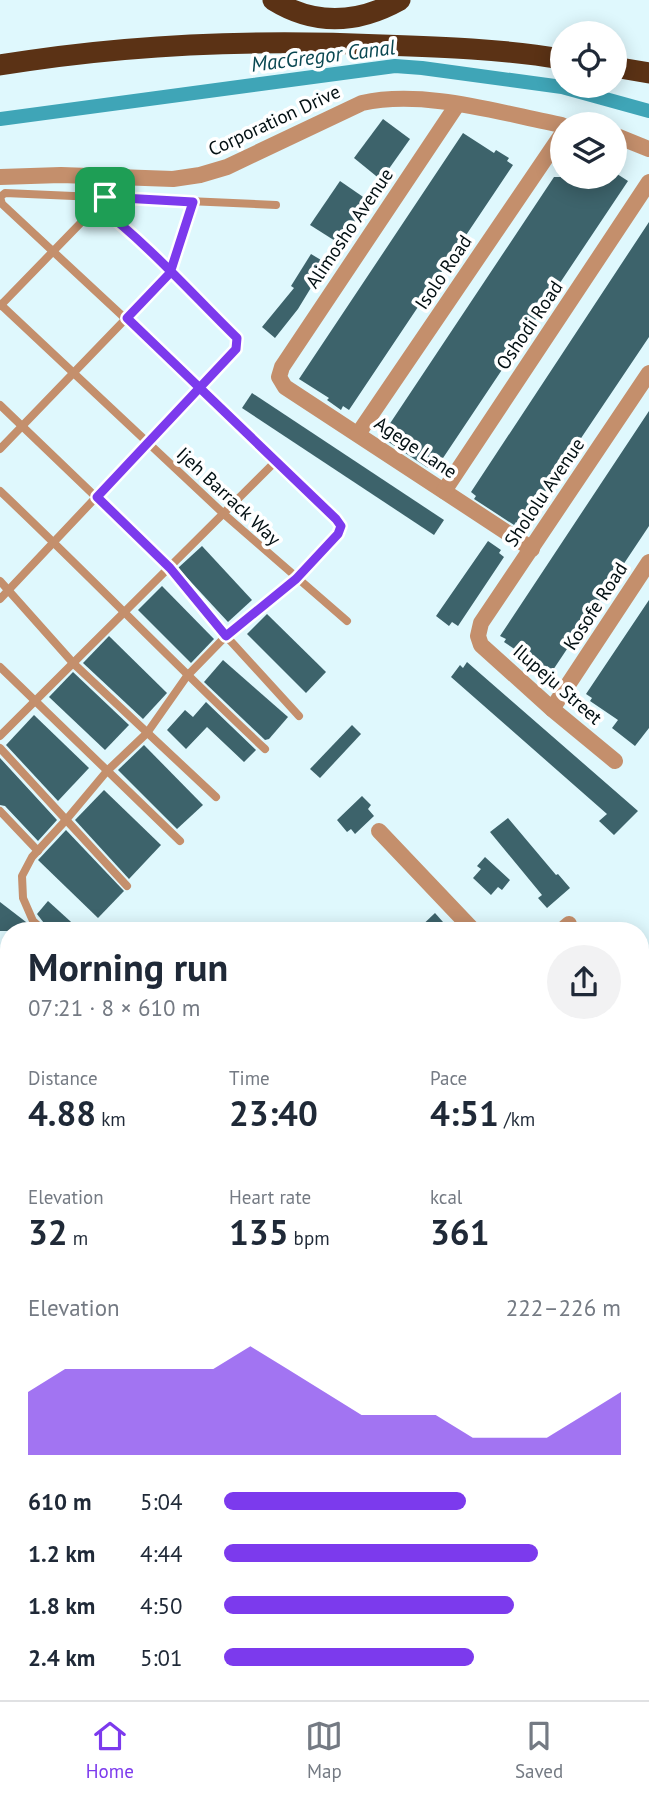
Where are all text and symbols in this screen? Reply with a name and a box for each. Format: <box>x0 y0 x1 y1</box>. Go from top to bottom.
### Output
map controls <box>550 21 627 189</box>
button: locate <box>550 21 627 98</box>
water label: MacGregor Canal <box>249 33 397 78</box>
street label: Corporation Drive <box>204 79 344 161</box>
button: layers <box>550 112 627 189</box>
street label: Alimosho Avenue <box>300 163 398 293</box>
pin <box>75 167 135 227</box>
icon: arrive <box>86 178 124 216</box>
street label: Isolo Road <box>409 230 477 314</box>
street label: Oshodi Road <box>490 276 568 374</box>
street label: Agege Lane <box>370 411 462 483</box>
street label: Shololu Avenue <box>499 433 589 551</box>
street label: Ijeh Barrack Way <box>172 442 286 550</box>
street label: Kosofe Road <box>558 558 632 654</box>
street label: Ilupeju Street <box>509 639 608 730</box>
text: Morning run <box>28 942 228 991</box>
button: share <box>547 945 621 1019</box>
text: 07:21 · 8 × 610 m <box>28 993 200 1022</box>
text: Distance <box>28 1066 98 1090</box>
text: Time <box>229 1066 270 1090</box>
text: Pace <box>430 1066 467 1090</box>
text: 4.88 <box>28 1090 96 1136</box>
text: 23:40 <box>229 1090 318 1136</box>
text: 4:51 <box>430 1090 499 1136</box>
text: km <box>96 1107 126 1131</box>
text: /km <box>499 1107 535 1131</box>
text: Elevation <box>28 1185 104 1209</box>
text: Heart rate <box>229 1185 311 1209</box>
text: kcal <box>430 1185 462 1209</box>
text: 32 <box>28 1209 68 1255</box>
text: 135 <box>229 1209 289 1255</box>
text: 361 <box>430 1209 490 1255</box>
text: m <box>68 1226 88 1250</box>
text: bpm <box>289 1226 330 1250</box>
text: Elevation <box>28 1293 120 1322</box>
text: 222–226 m <box>506 1293 621 1322</box>
text: 610 m <box>28 1487 91 1516</box>
text: 5:04 <box>140 1487 183 1516</box>
text: 1.2 km <box>28 1539 95 1568</box>
text: 4:44 <box>140 1539 183 1568</box>
text: 1.8 km <box>28 1591 95 1620</box>
text: 4:50 <box>140 1591 183 1620</box>
text: 2.4 km <box>28 1643 95 1672</box>
text: 5:01 <box>140 1643 183 1672</box>
tab: Home <box>86 1717 134 1783</box>
tab: Map <box>305 1717 343 1783</box>
tab: Saved <box>515 1717 563 1783</box>

